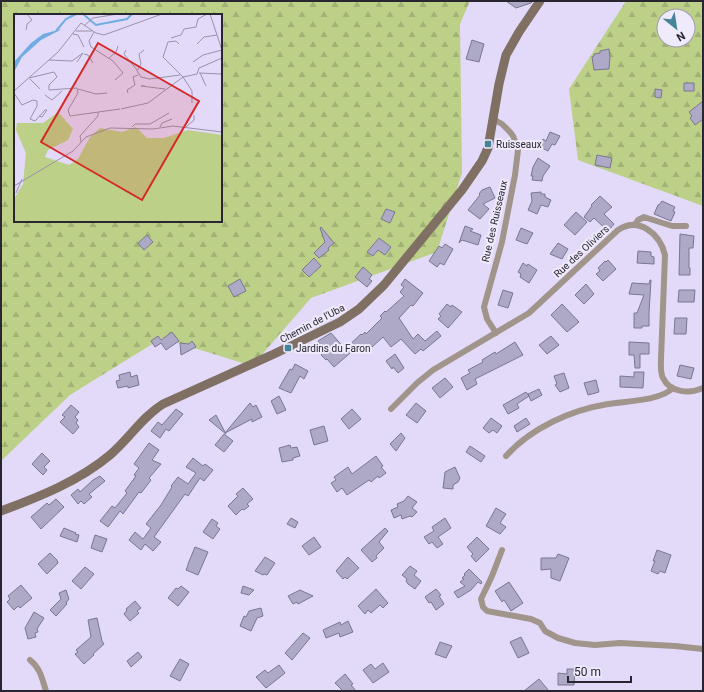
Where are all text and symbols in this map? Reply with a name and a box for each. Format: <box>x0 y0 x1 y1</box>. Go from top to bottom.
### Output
north arrow <box>656 8 696 48</box>
inset map <box>14 14 222 222</box>
text: N <box>674 29 687 44</box>
marker: Ruisseaux <box>483 139 493 149</box>
place label: Ruisseaux <box>496 139 542 150</box>
street label: Rue des Ruisseaux <box>480 179 509 263</box>
street label: Rue des Oliviers <box>552 223 611 280</box>
street label: Chemin de l'Uba <box>278 302 346 345</box>
marker: Jardins du Faron <box>283 343 293 353</box>
place label: Jardins du Faron <box>296 343 370 354</box>
scale bar <box>568 658 631 684</box>
text: 50 m <box>574 665 601 679</box>

